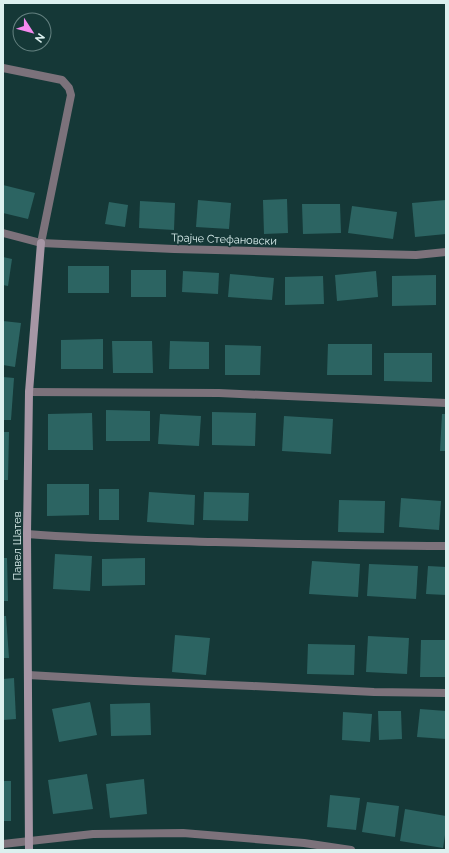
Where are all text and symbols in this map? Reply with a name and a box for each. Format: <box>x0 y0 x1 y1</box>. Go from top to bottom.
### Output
north arrow <box>12 12 52 52</box>
text: N <box>32 30 47 45</box>
street label: Трајче Стефановски <box>171 231 277 248</box>
street label: Павел Шатев <box>11 511 24 581</box>

